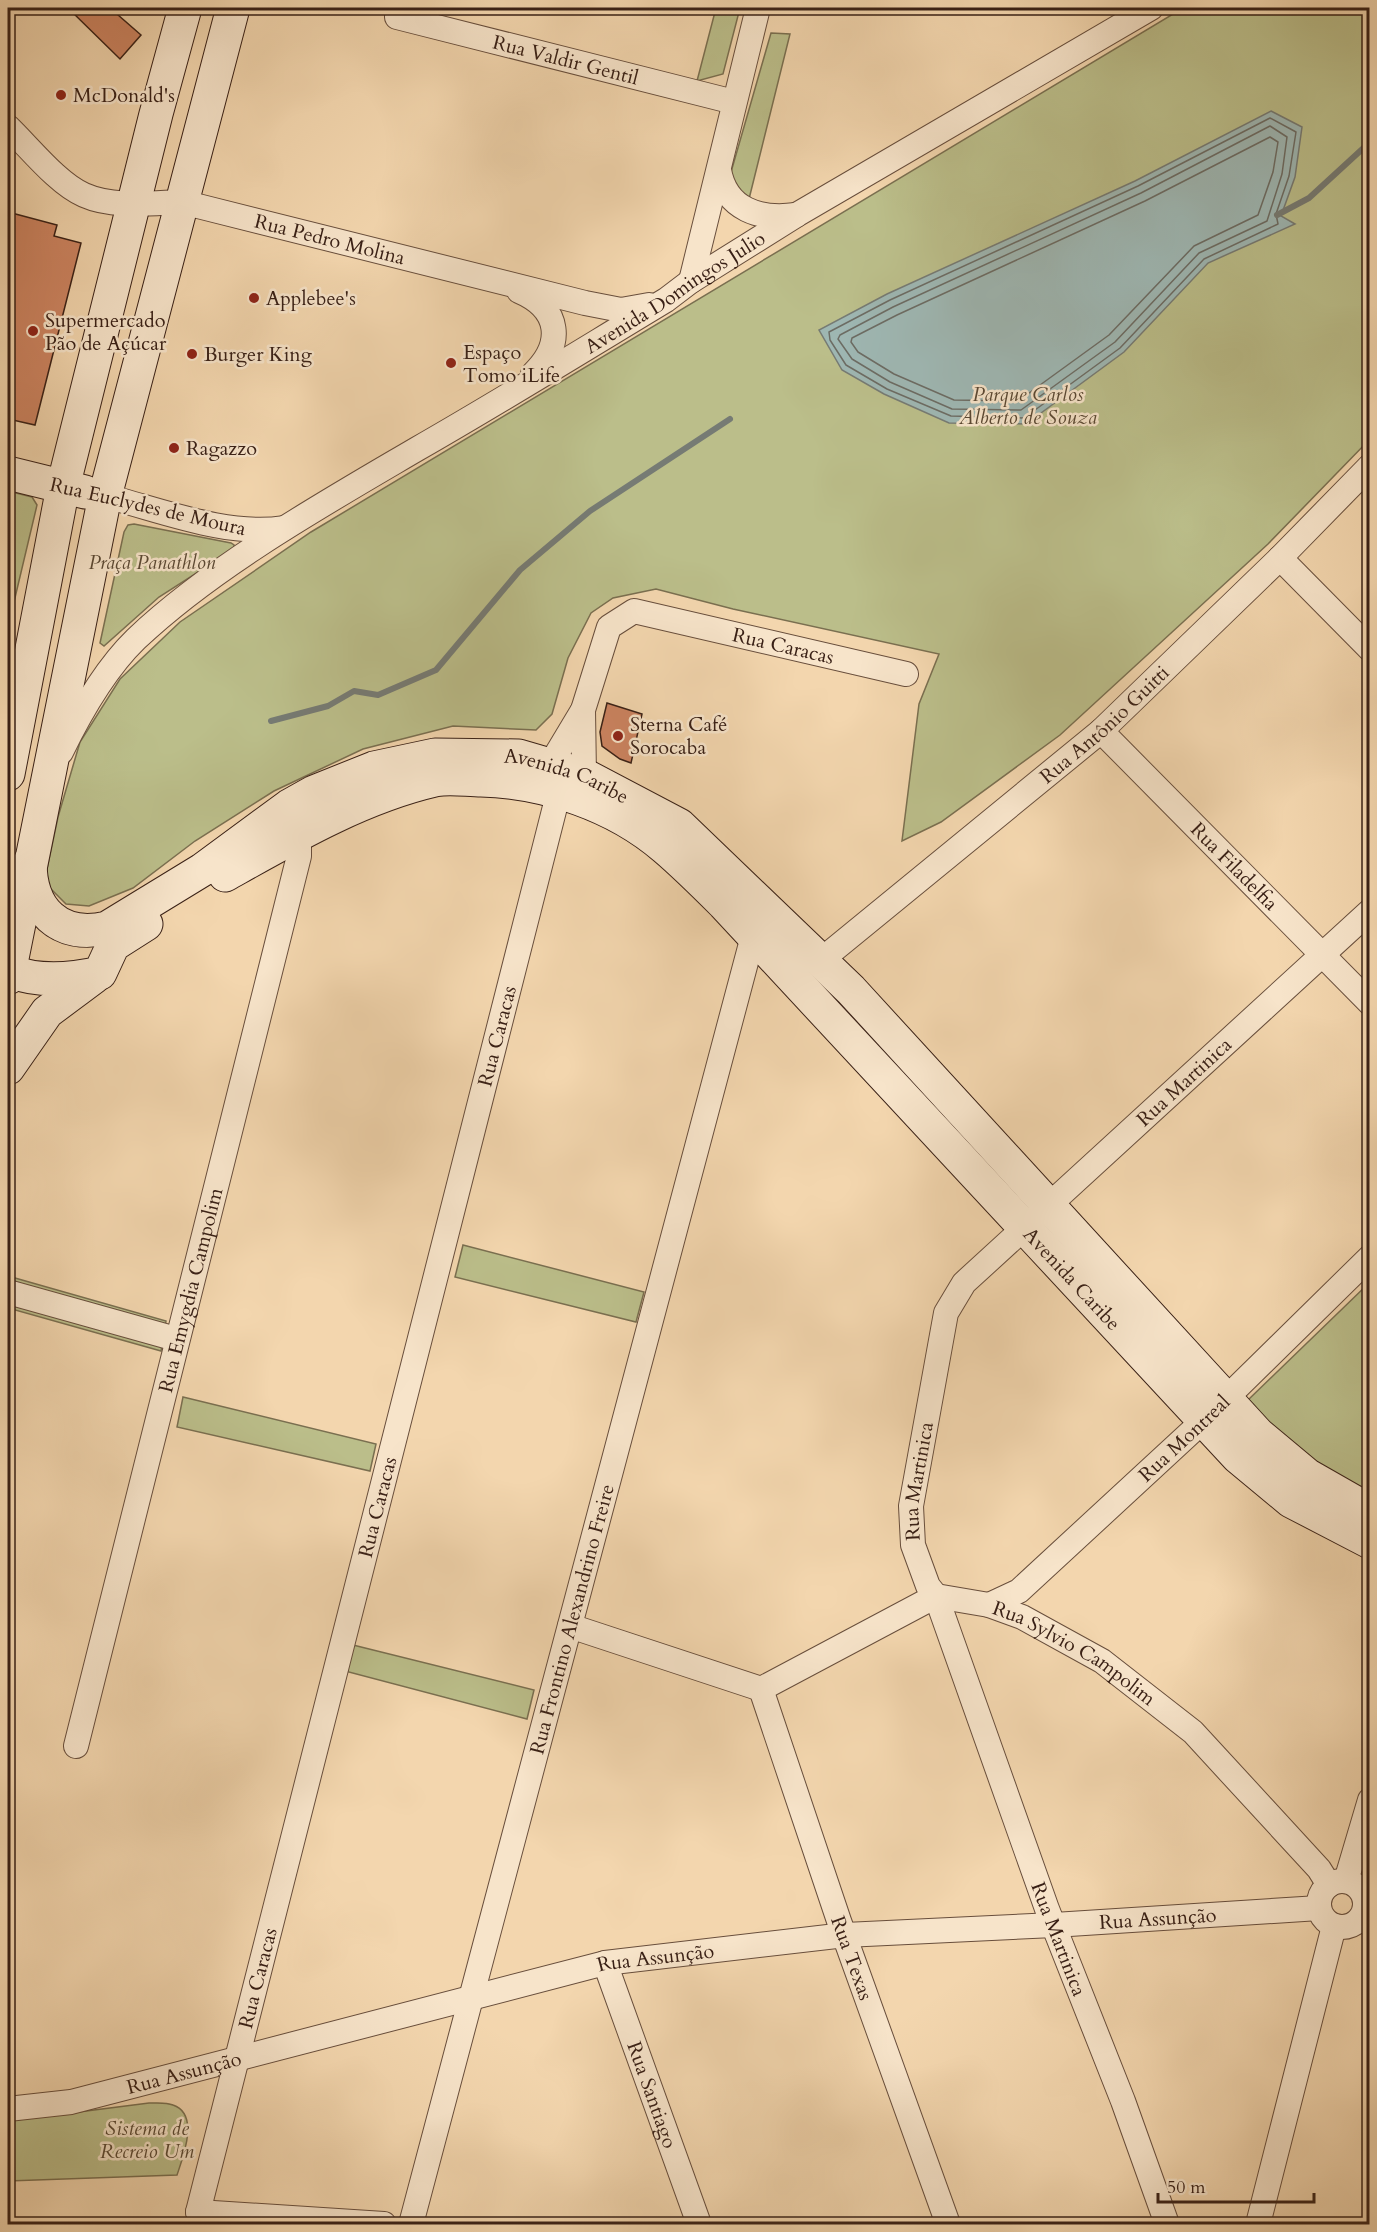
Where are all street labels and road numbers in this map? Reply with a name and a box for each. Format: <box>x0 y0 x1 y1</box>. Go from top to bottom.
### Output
street label: Rua Valdir Gentil <box>490 29 641 91</box>
street label: Rua Pedro Molina <box>252 208 408 271</box>
street label: Avenida Domingos Julio <box>580 225 771 360</box>
street label: Rua Euclydes de Moura <box>47 471 249 542</box>
street label: Rua Caracas <box>730 621 836 671</box>
street label: Rua Antônio Guitti <box>1034 659 1175 790</box>
street label: Avenida Caribe <box>504 743 633 810</box>
street label: Rua Filadelfia <box>1184 816 1284 917</box>
street label: Rua Caracas <box>471 983 523 1089</box>
street label: Rua Martinica <box>1131 1031 1238 1133</box>
street label: Rua Emygdia Campolim <box>152 1185 229 1395</box>
street label: Avenida Caribe <box>1017 1221 1127 1336</box>
street label: Rua Montreal <box>1133 1389 1236 1488</box>
street label: Rua Martinica <box>898 1419 940 1542</box>
street label: Rua Caracas <box>352 1454 403 1561</box>
street label: Rua Frontino Alexandrino Freire <box>523 1481 621 1757</box>
street label: Rua Sylvio Campolim <box>989 1594 1161 1712</box>
street label: Rua Martinica <box>1024 1878 1093 2001</box>
street label: Rua Assunção <box>1098 1902 1217 1936</box>
street label: Rua Texas <box>824 1912 879 2004</box>
street label: Rua Caracas <box>232 1925 284 2032</box>
street label: Rua Assunção <box>594 1937 716 1979</box>
street label: Rua Santiago <box>620 2038 684 2152</box>
street label: Rua Assunção <box>124 2045 244 2101</box>

